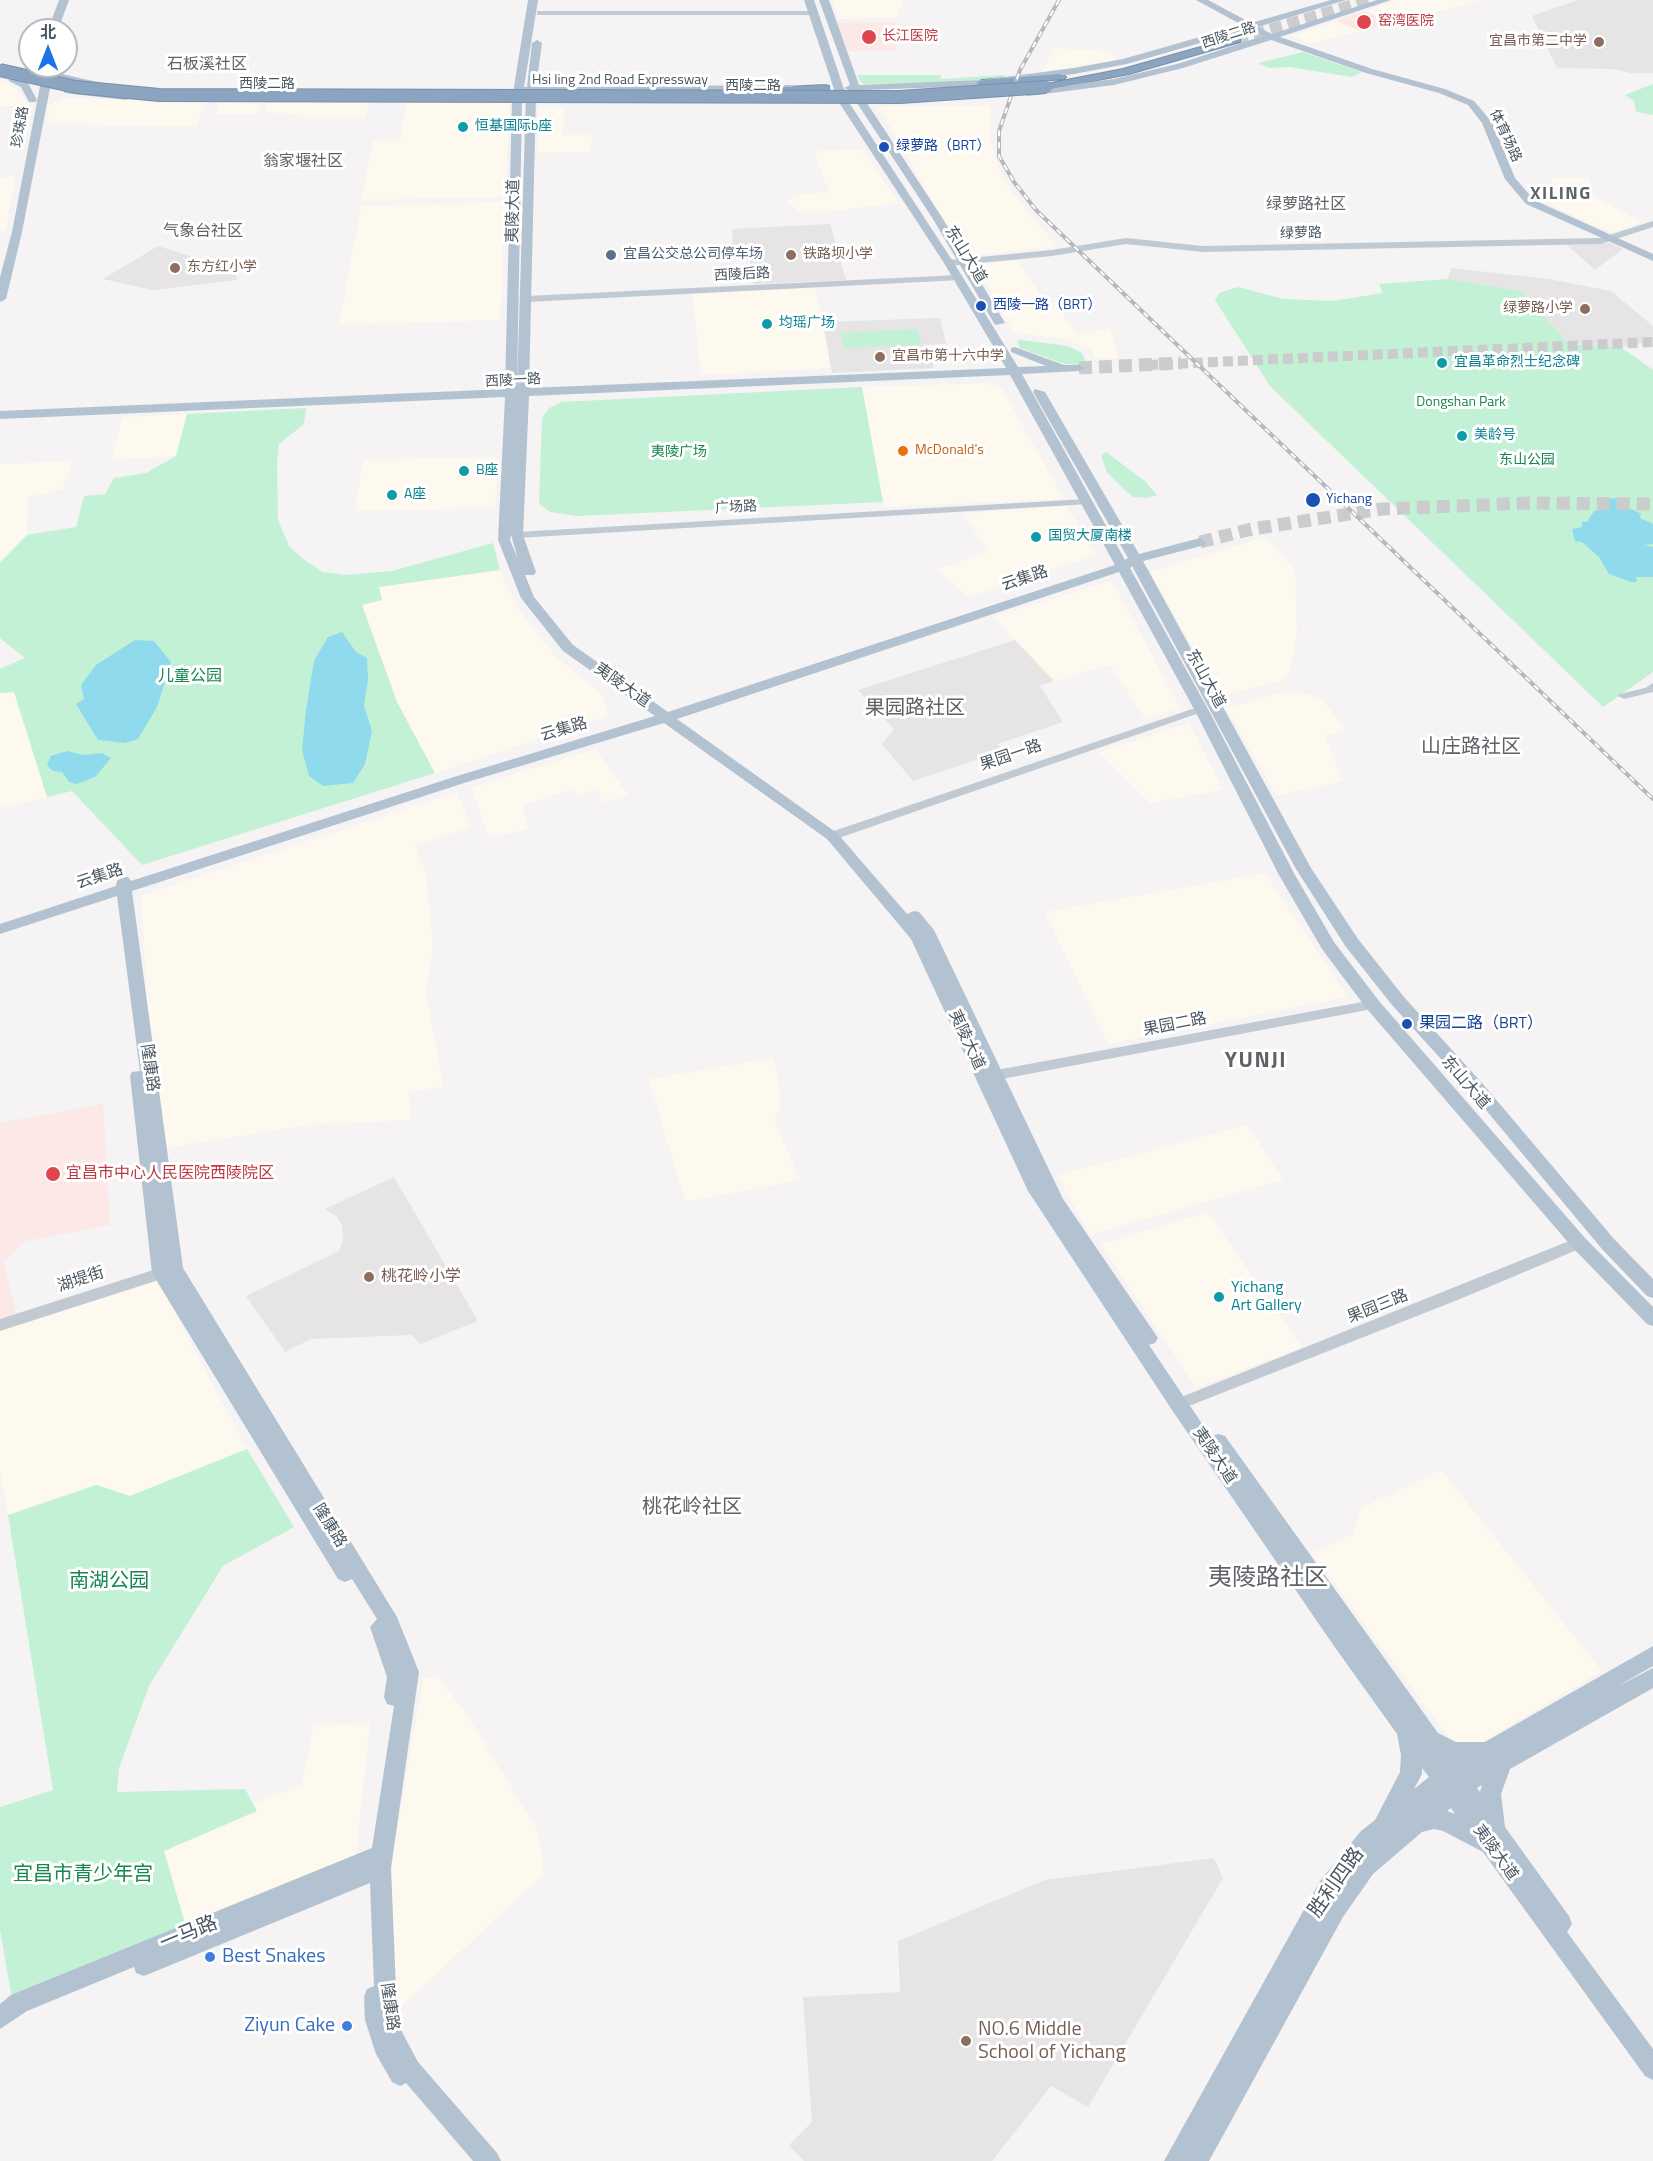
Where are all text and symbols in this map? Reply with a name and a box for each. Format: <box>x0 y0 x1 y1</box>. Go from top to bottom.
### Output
marker: 窑湾医院 <box>1355 13 1373 31</box>
place label: 窑湾医院 <box>1378 14 1434 30</box>
north arrow <box>18 18 78 78</box>
street label: 西陵二路 <box>1200 19 1258 53</box>
text: 北 <box>40 20 56 44</box>
marker: 长江医院 <box>860 28 878 46</box>
place label: 长江医院 <box>882 29 938 45</box>
place label: 宜昌市第二中学 <box>1489 34 1587 50</box>
marker: 宜昌市第二中学 <box>1592 35 1606 49</box>
district label: 石板溪社区 <box>167 55 247 75</box>
street label: Hsi ling 2nd Road Expressway <box>532 73 708 89</box>
street label: 西陵二路 <box>239 77 295 93</box>
street label: 西陵二路 <box>725 79 781 95</box>
street label: 珍珠路 <box>9 105 33 149</box>
street label: 体育场路 <box>1486 107 1524 165</box>
place label: 恒基国际b座 <box>475 119 552 135</box>
marker: 恒基国际b座 <box>456 120 470 134</box>
place label: 绿萝路（BRT） <box>896 139 990 155</box>
marker: 绿萝路（BRT） <box>877 140 891 154</box>
district label: 翁家堰社区 <box>263 152 343 172</box>
street label: 夷陵大道 <box>504 179 524 243</box>
district label: XILING <box>1530 184 1592 206</box>
district label: 绿萝路社区 <box>1266 195 1346 215</box>
district label: 气象台社区 <box>163 222 243 242</box>
street label: 东山大道 <box>940 223 990 287</box>
street label: 绿萝路 <box>1280 225 1322 243</box>
place label: 宜昌公交总公司停车场 <box>623 247 763 263</box>
place label: 铁路坝小学 <box>803 247 873 263</box>
marker: 宜昌公交总公司停车场 <box>604 248 618 262</box>
marker: 铁路坝小学 <box>784 248 798 262</box>
place label: 东方红小学 <box>187 260 257 276</box>
marker: 东方红小学 <box>168 261 182 275</box>
street label: 西陵后路 <box>714 265 770 285</box>
place label: 西陵一路（BRT） <box>993 298 1101 314</box>
marker: 西陵一路（BRT） <box>974 299 988 313</box>
place label: 绿萝路小学 <box>1503 301 1573 317</box>
marker: 绿萝路小学 <box>1578 302 1592 316</box>
place label: 均瑶广场 <box>779 316 835 332</box>
marker: 均瑶广场 <box>760 317 774 331</box>
place label: 宜昌市第十六中学 <box>892 349 1004 365</box>
marker: 宜昌市第十六中学 <box>873 350 887 364</box>
place label: 宜昌革命烈士纪念碑 <box>1454 355 1580 371</box>
marker: 宜昌革命烈士纪念碑 <box>1435 356 1449 370</box>
street label: 西陵一路 <box>485 371 541 391</box>
park label: Dongshan Park <box>1416 395 1506 411</box>
place label: 美龄号 <box>1474 428 1516 444</box>
marker: 美龄号 <box>1455 429 1469 443</box>
place label: McDonald's <box>915 443 984 459</box>
marker: McDonald's <box>896 444 910 458</box>
park label: 夷陵广场 <box>651 445 707 461</box>
park label: 东山公园 <box>1499 453 1555 469</box>
place label: B座 <box>476 463 499 479</box>
marker: B座 <box>457 464 471 478</box>
place label: A座 <box>404 487 426 503</box>
marker: A座 <box>385 488 399 502</box>
marker: Yichang <box>1304 491 1322 509</box>
place label: Yichang <box>1326 492 1372 508</box>
street label: 广场路 <box>715 499 757 517</box>
place label: 国贸大厦南楼 <box>1048 529 1132 545</box>
marker: 国贸大厦南楼 <box>1029 530 1043 544</box>
street label: 云集路 <box>999 562 1051 596</box>
street label: 东山大道 <box>1181 646 1229 712</box>
street label: 夷陵大道 <box>590 660 654 712</box>
park label: 儿童公园 <box>158 667 222 687</box>
district label: 果园路社区 <box>865 697 965 721</box>
street label: 云集路 <box>538 714 590 746</box>
district label: 山庄路社区 <box>1421 736 1521 760</box>
street label: 果园一路 <box>978 737 1044 775</box>
street label: 云集路 <box>74 860 126 894</box>
street label: 夷陵大道 <box>944 1007 988 1073</box>
street label: 果园二路 <box>1142 1009 1208 1041</box>
place label: 果园二路（BRT） <box>1419 1014 1543 1034</box>
marker: 果园二路（BRT） <box>1400 1017 1414 1031</box>
street label: 隆康路 <box>136 1043 162 1093</box>
district label: YUNJI <box>1225 1049 1287 1075</box>
street label: 东山大道 <box>1437 1053 1493 1113</box>
place label: 宜昌市中心人民医院西陵院区 <box>66 1164 274 1184</box>
marker: 宜昌市中心人民医院西陵院区 <box>44 1165 62 1183</box>
street label: 湖堤街 <box>55 1263 107 1297</box>
place label: 桃花岭小学 <box>381 1267 461 1287</box>
marker: 桃花岭小学 <box>362 1270 376 1284</box>
place label: Yichang Art Gallery <box>1231 1278 1302 1316</box>
street label: 果园三路 <box>1345 1286 1411 1328</box>
marker: Yichang Art Gallery <box>1212 1290 1226 1304</box>
street label: 夷陵大道 <box>1188 1424 1240 1488</box>
district label: 桃花岭社区 <box>642 1496 742 1520</box>
street label: 隆康路 <box>308 1501 350 1551</box>
district label: 夷陵路社区 <box>1208 1565 1328 1593</box>
park label: 南湖公园 <box>69 1570 149 1594</box>
street label: 夷陵大道 <box>1468 1821 1522 1885</box>
street label: 胜利四路 <box>1304 1843 1370 1923</box>
park label: 宜昌市青少年宫 <box>13 1863 153 1887</box>
street label: 一马路 <box>157 1912 221 1956</box>
place label: Best Snakes <box>222 1945 325 1969</box>
marker: Best Snakes <box>203 1950 217 1964</box>
street label: 隆康路 <box>376 1982 402 2032</box>
place label: Ziyun Cake <box>244 2014 335 2038</box>
place label: NO.6 Middle School of Yichang <box>978 2018 1126 2065</box>
marker: Ziyun Cake <box>340 2019 354 2033</box>
marker: NO.6 Middle School of Yichang <box>959 2034 973 2048</box>

